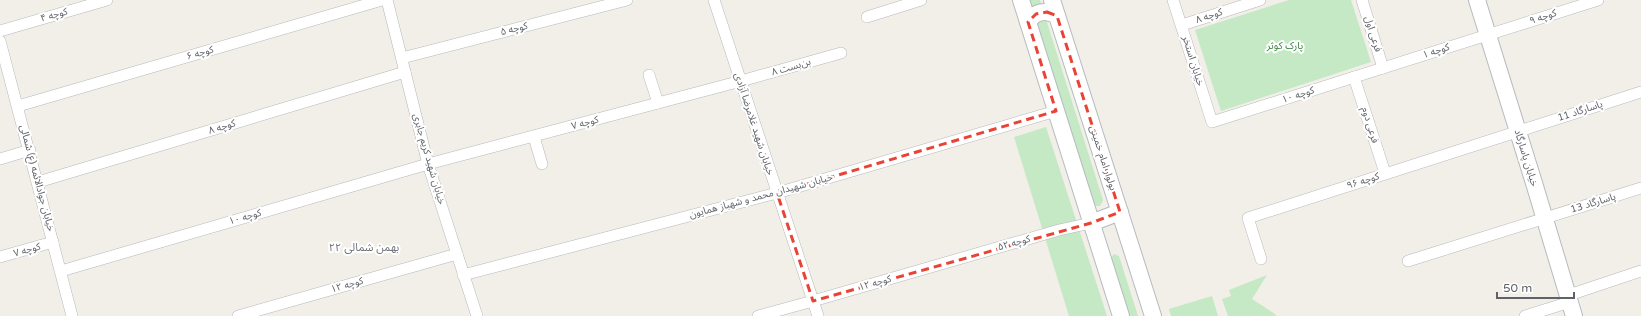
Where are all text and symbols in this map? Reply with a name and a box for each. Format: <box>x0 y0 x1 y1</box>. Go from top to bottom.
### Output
street label: کوچه ۴ <box>39 5 70 25</box>
street label: کوچه ۸ <box>1194 6 1225 26</box>
street label: کوچه ۹ <box>1528 7 1559 27</box>
street label: فرعی اول <box>1362 15 1384 54</box>
street label: کوچه ۵ <box>499 20 530 38</box>
street label: خیابان استخر <box>1179 33 1206 88</box>
park label: پارک کوثر <box>1266 40 1303 52</box>
street label: کوچه ۱ <box>1421 41 1452 61</box>
street label: کوچه ۶ <box>185 43 216 63</box>
street label: بن‌بست ۸ <box>770 56 812 78</box>
street label: خیابان شهید غلامرضا آزادی <box>732 71 776 177</box>
street label: کوچه ۱۰ <box>1280 84 1317 106</box>
street label: پاسارگاد 11 <box>1556 98 1604 124</box>
street label: فرعی دوم <box>1357 105 1381 146</box>
street label: خیابان شهید کریم جابری <box>409 112 448 206</box>
street label: کوچه ۷ <box>570 113 601 132</box>
street label: کوچه ۸ <box>207 117 238 137</box>
street label: خیابان جوادالائمه (ع) شمالی <box>16 123 57 233</box>
street label: بولوار امام خمینی <box>1085 124 1119 193</box>
street label: خیابان پاسارگاد <box>1512 128 1540 188</box>
street label: کوچه ۹۶ <box>1345 170 1382 192</box>
street label: خیابان شهیدان محمد و شهباز همایون <box>688 171 834 221</box>
street label: پاسارگاد 13 <box>1569 190 1617 216</box>
street label: کوچه ۱۰ <box>227 206 264 227</box>
street label: کوچه ۵۲ <box>996 232 1033 253</box>
street label: کوچه ۷ <box>12 240 43 260</box>
district label: ۲۲ بهمن شمالی <box>329 241 399 254</box>
street label: کوچه ۱۲ <box>857 272 894 293</box>
street label: کوچه ۱۲ <box>329 274 366 295</box>
scale bar <box>1497 274 1574 300</box>
text: 50 m <box>1503 281 1532 295</box>

